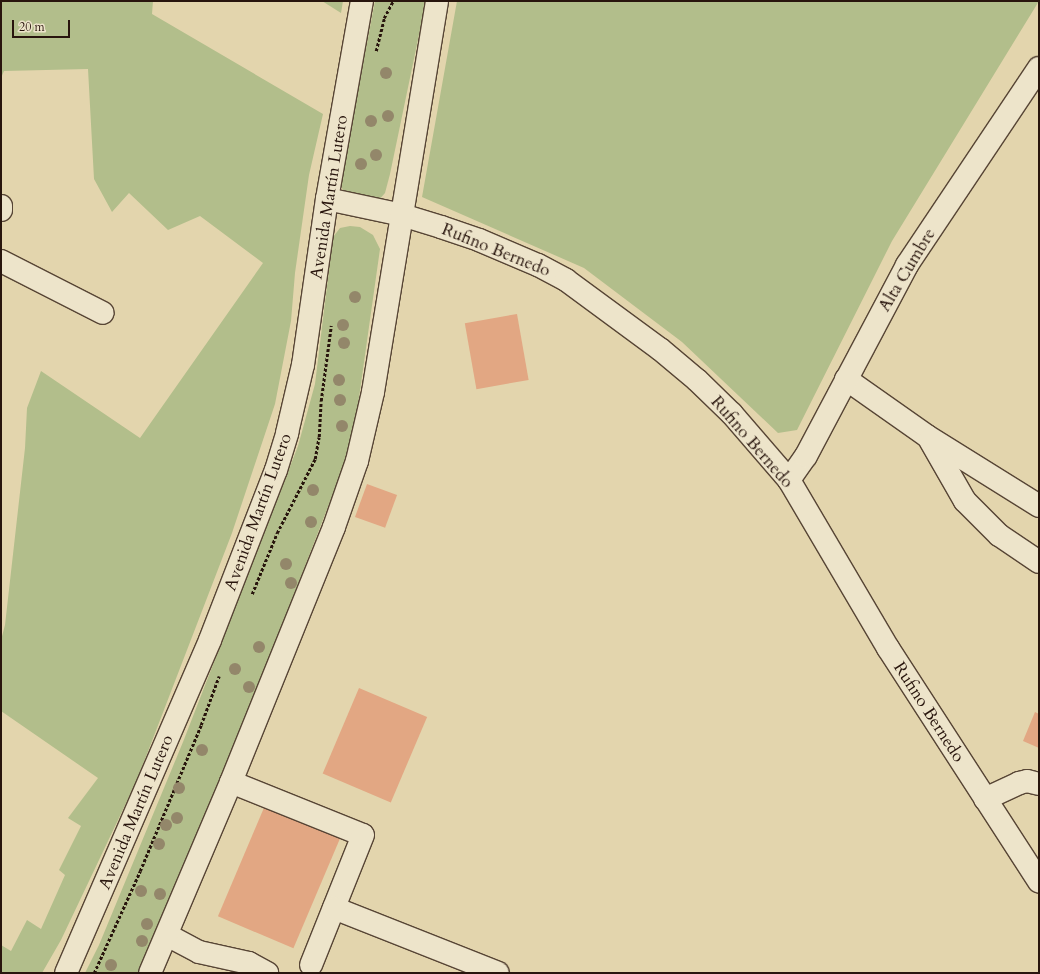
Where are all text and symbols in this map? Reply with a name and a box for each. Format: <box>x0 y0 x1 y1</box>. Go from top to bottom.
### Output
scale bar <box>14 12 72 38</box>
text: 20 m <box>19 19 45 35</box>
street label: Avenida Martín Lutero <box>306 114 352 280</box>
street label: Rufino Bernedo <box>439 219 553 281</box>
street label: Alta Cumbre <box>874 225 940 315</box>
street label: Rufino Bernedo <box>707 392 797 492</box>
street label: Avenida Martín Lutero <box>220 431 296 593</box>
street label: Rufino Bernedo <box>889 658 969 766</box>
street label: Avenida Martín Lutero <box>94 732 178 892</box>

